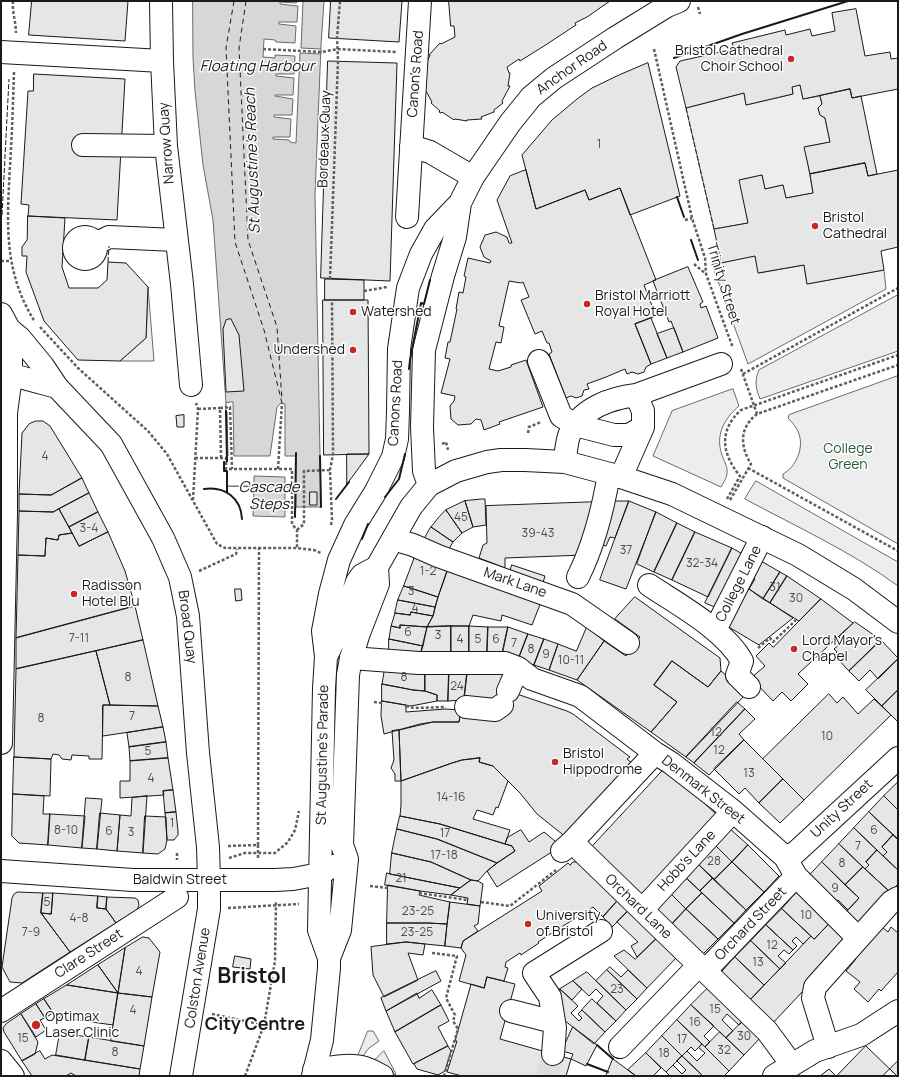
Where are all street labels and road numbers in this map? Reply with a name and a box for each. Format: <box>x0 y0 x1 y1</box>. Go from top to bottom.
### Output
street label: Canon's Road <box>405 30 427 118</box>
street label: Anchor Road <box>533 37 611 99</box>
street label: Bordeaux Quay <box>315 90 335 188</box>
street label: Narrow Quay <box>156 101 178 185</box>
street label: Trinity Street <box>703 241 743 327</box>
street label: Canons Road <box>385 360 407 446</box>
street label: College Lane <box>713 543 765 625</box>
street label: Mark Lane <box>481 564 549 602</box>
street label: Broad Quay <box>174 589 200 665</box>
street label: St Augustine's Parade <box>313 685 333 825</box>
street label: Denmark Street <box>658 752 748 828</box>
street label: Unity Street <box>808 776 876 842</box>
street label: Hobb's Lane <box>654 827 720 895</box>
street label: Orchard Lane <box>601 871 675 943</box>
street label: Baldwin Street <box>133 872 227 888</box>
street label: Orchard Street <box>712 884 790 964</box>
street label: Clare Street <box>52 926 126 982</box>
street label: Colston Avenue <box>182 927 214 1029</box>

